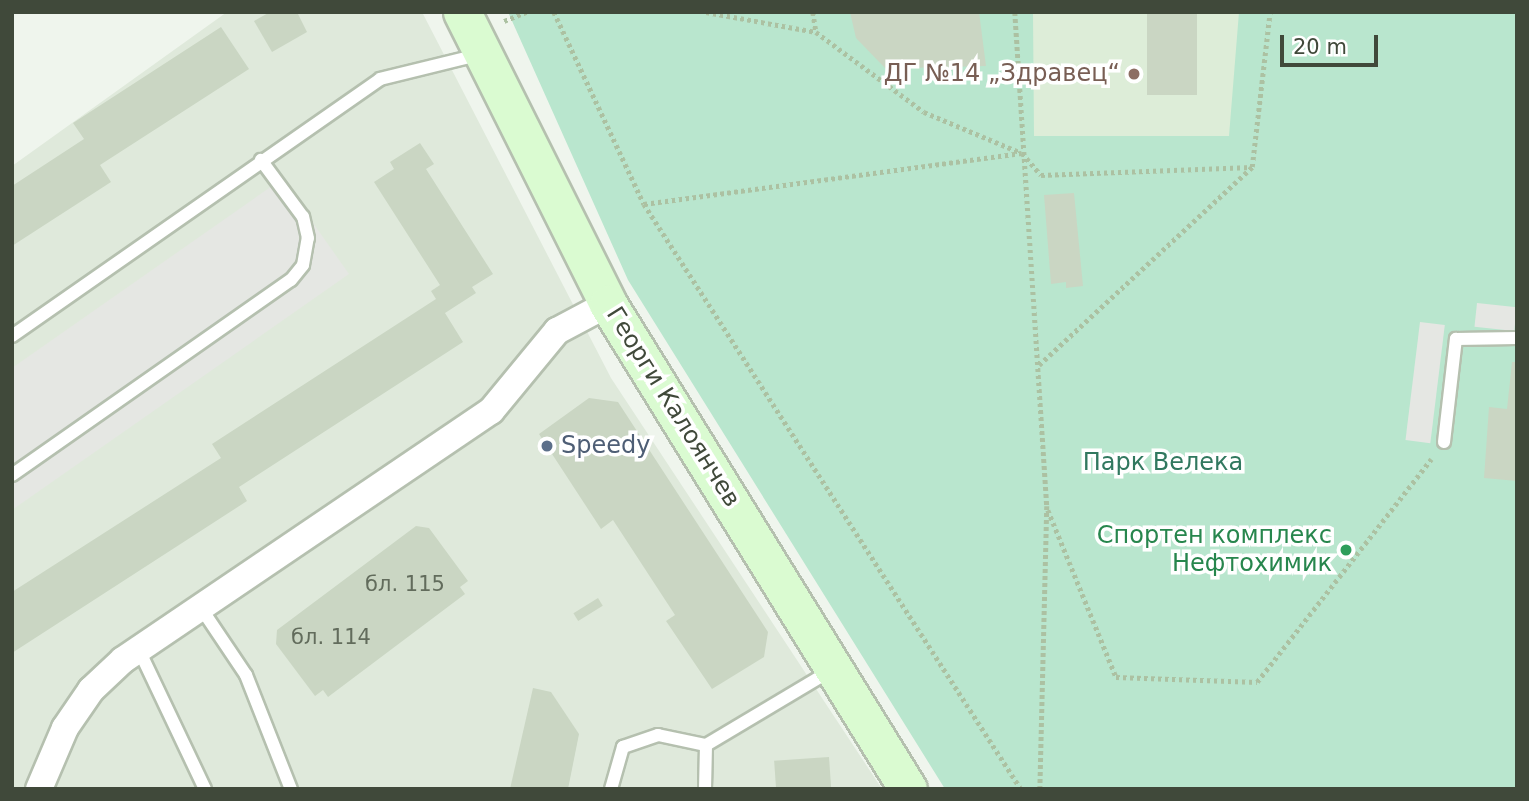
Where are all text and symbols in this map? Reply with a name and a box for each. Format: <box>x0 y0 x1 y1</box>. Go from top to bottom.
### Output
scale bar <box>1284 21 1382 65</box>
text: 20 m <box>1293 35 1347 59</box>
place label: ДГ №14 „Здравец“ <box>884 60 1120 88</box>
marker: ДГ №14 „Здравец“ <box>1126 66 1142 82</box>
street label: Георги Калоянчев <box>600 302 746 512</box>
place label: Speedy <box>561 432 650 460</box>
marker: Speedy <box>539 438 555 454</box>
park label: Парк Велека <box>1083 449 1243 477</box>
place label: Спортен комплекс Нефтохимик <box>1097 522 1332 578</box>
marker: Спортен комплекс Нефтохимик <box>1338 542 1354 558</box>
house number: бл. 115 <box>365 571 445 597</box>
house number: бл. 114 <box>291 624 371 650</box>

